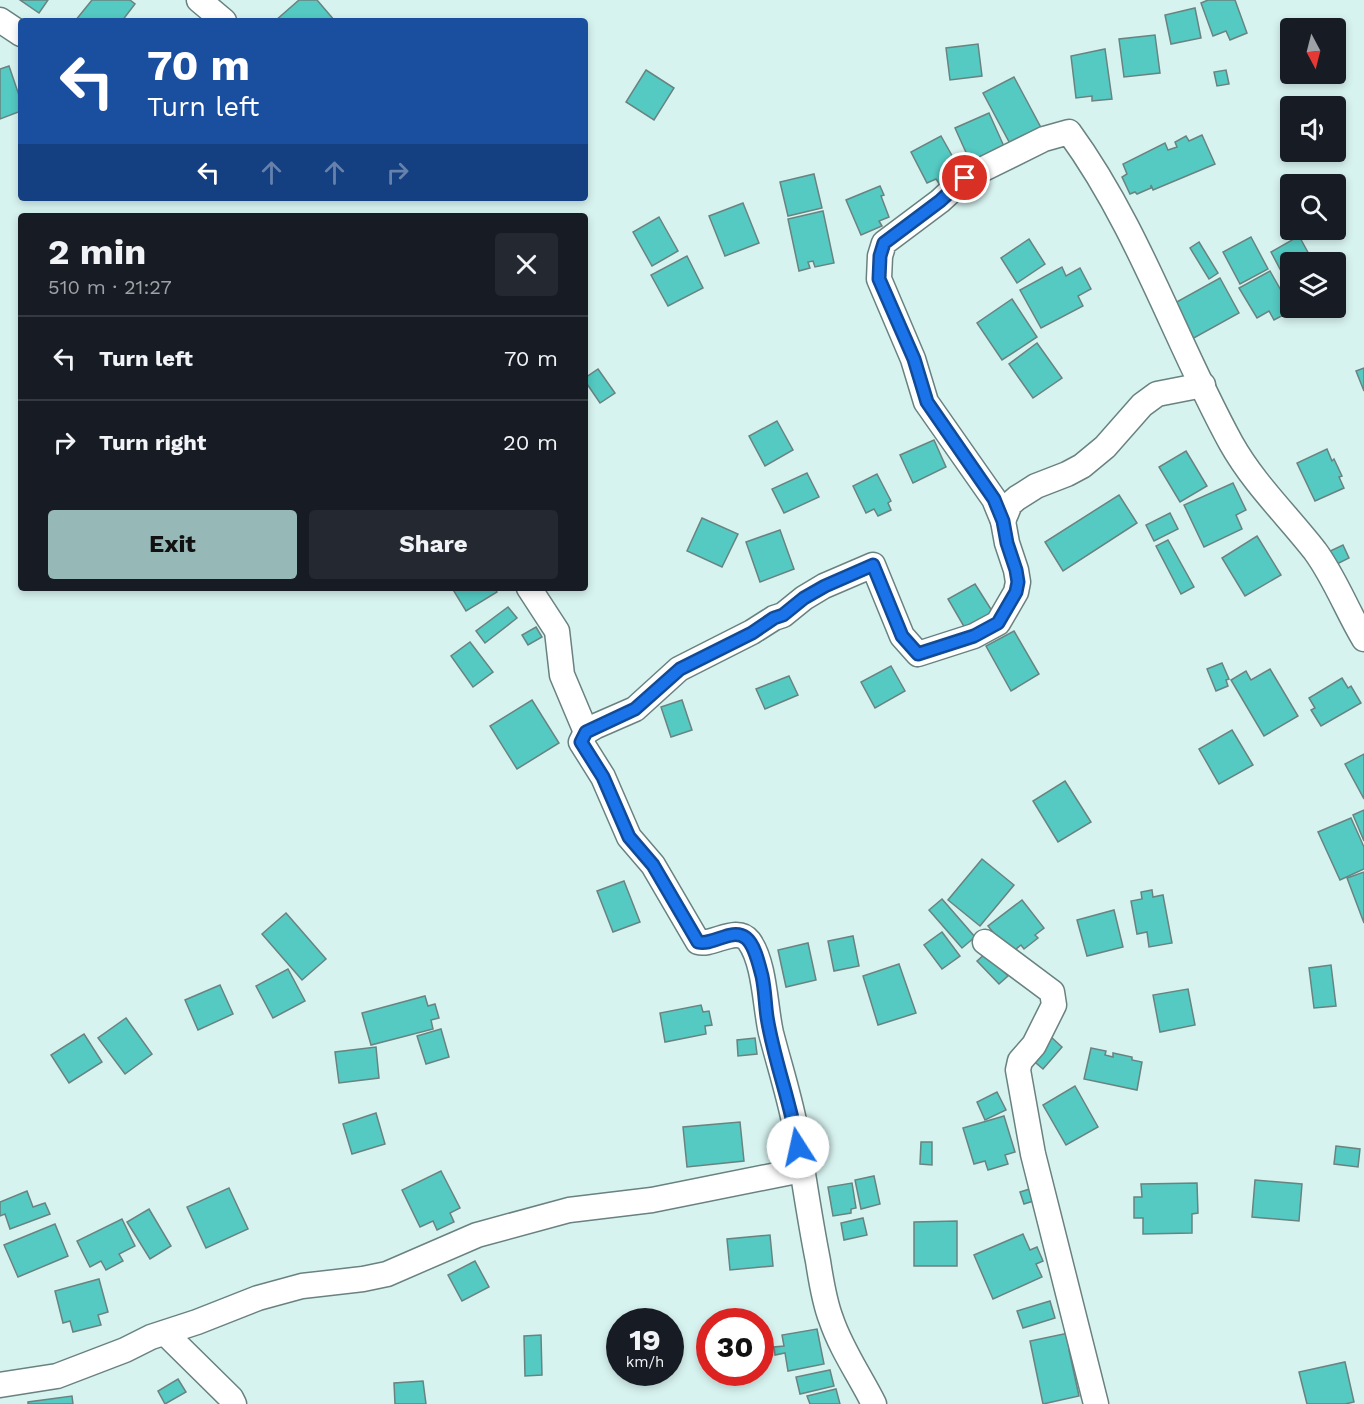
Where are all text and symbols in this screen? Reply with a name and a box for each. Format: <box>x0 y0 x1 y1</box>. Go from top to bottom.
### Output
north arrow <box>1280 18 1346 84</box>
map controls <box>1280 18 1346 318</box>
text: 70 m <box>147 41 250 90</box>
icon: left <box>48 42 126 120</box>
text: Turn left <box>147 91 259 123</box>
button: sound <box>1280 96 1346 162</box>
pin <box>939 152 990 203</box>
icon: left <box>192 156 225 189</box>
icon: ahead <box>255 156 288 189</box>
icon: ahead <box>318 156 351 189</box>
icon: right <box>381 156 414 189</box>
icon: arrive <box>948 161 981 194</box>
button: search <box>1280 174 1346 240</box>
text: 2 min <box>48 231 146 273</box>
button: close <box>495 233 558 296</box>
button: layers <box>1280 252 1346 318</box>
text: 510 m · 21:27 <box>48 275 172 299</box>
icon: left <box>48 342 81 375</box>
text: Turn left <box>99 346 193 371</box>
text: 70 m <box>504 346 558 371</box>
icon: right <box>48 426 81 459</box>
text: Turn right <box>99 430 206 455</box>
text: 20 m <box>503 430 558 455</box>
button: Exit <box>48 510 297 579</box>
button: Share <box>309 510 558 579</box>
position arrow <box>766 1115 830 1179</box>
speed limit sign: 30 <box>696 1308 774 1386</box>
text: 19 <box>629 1322 661 1357</box>
text: km/h <box>626 1353 664 1371</box>

